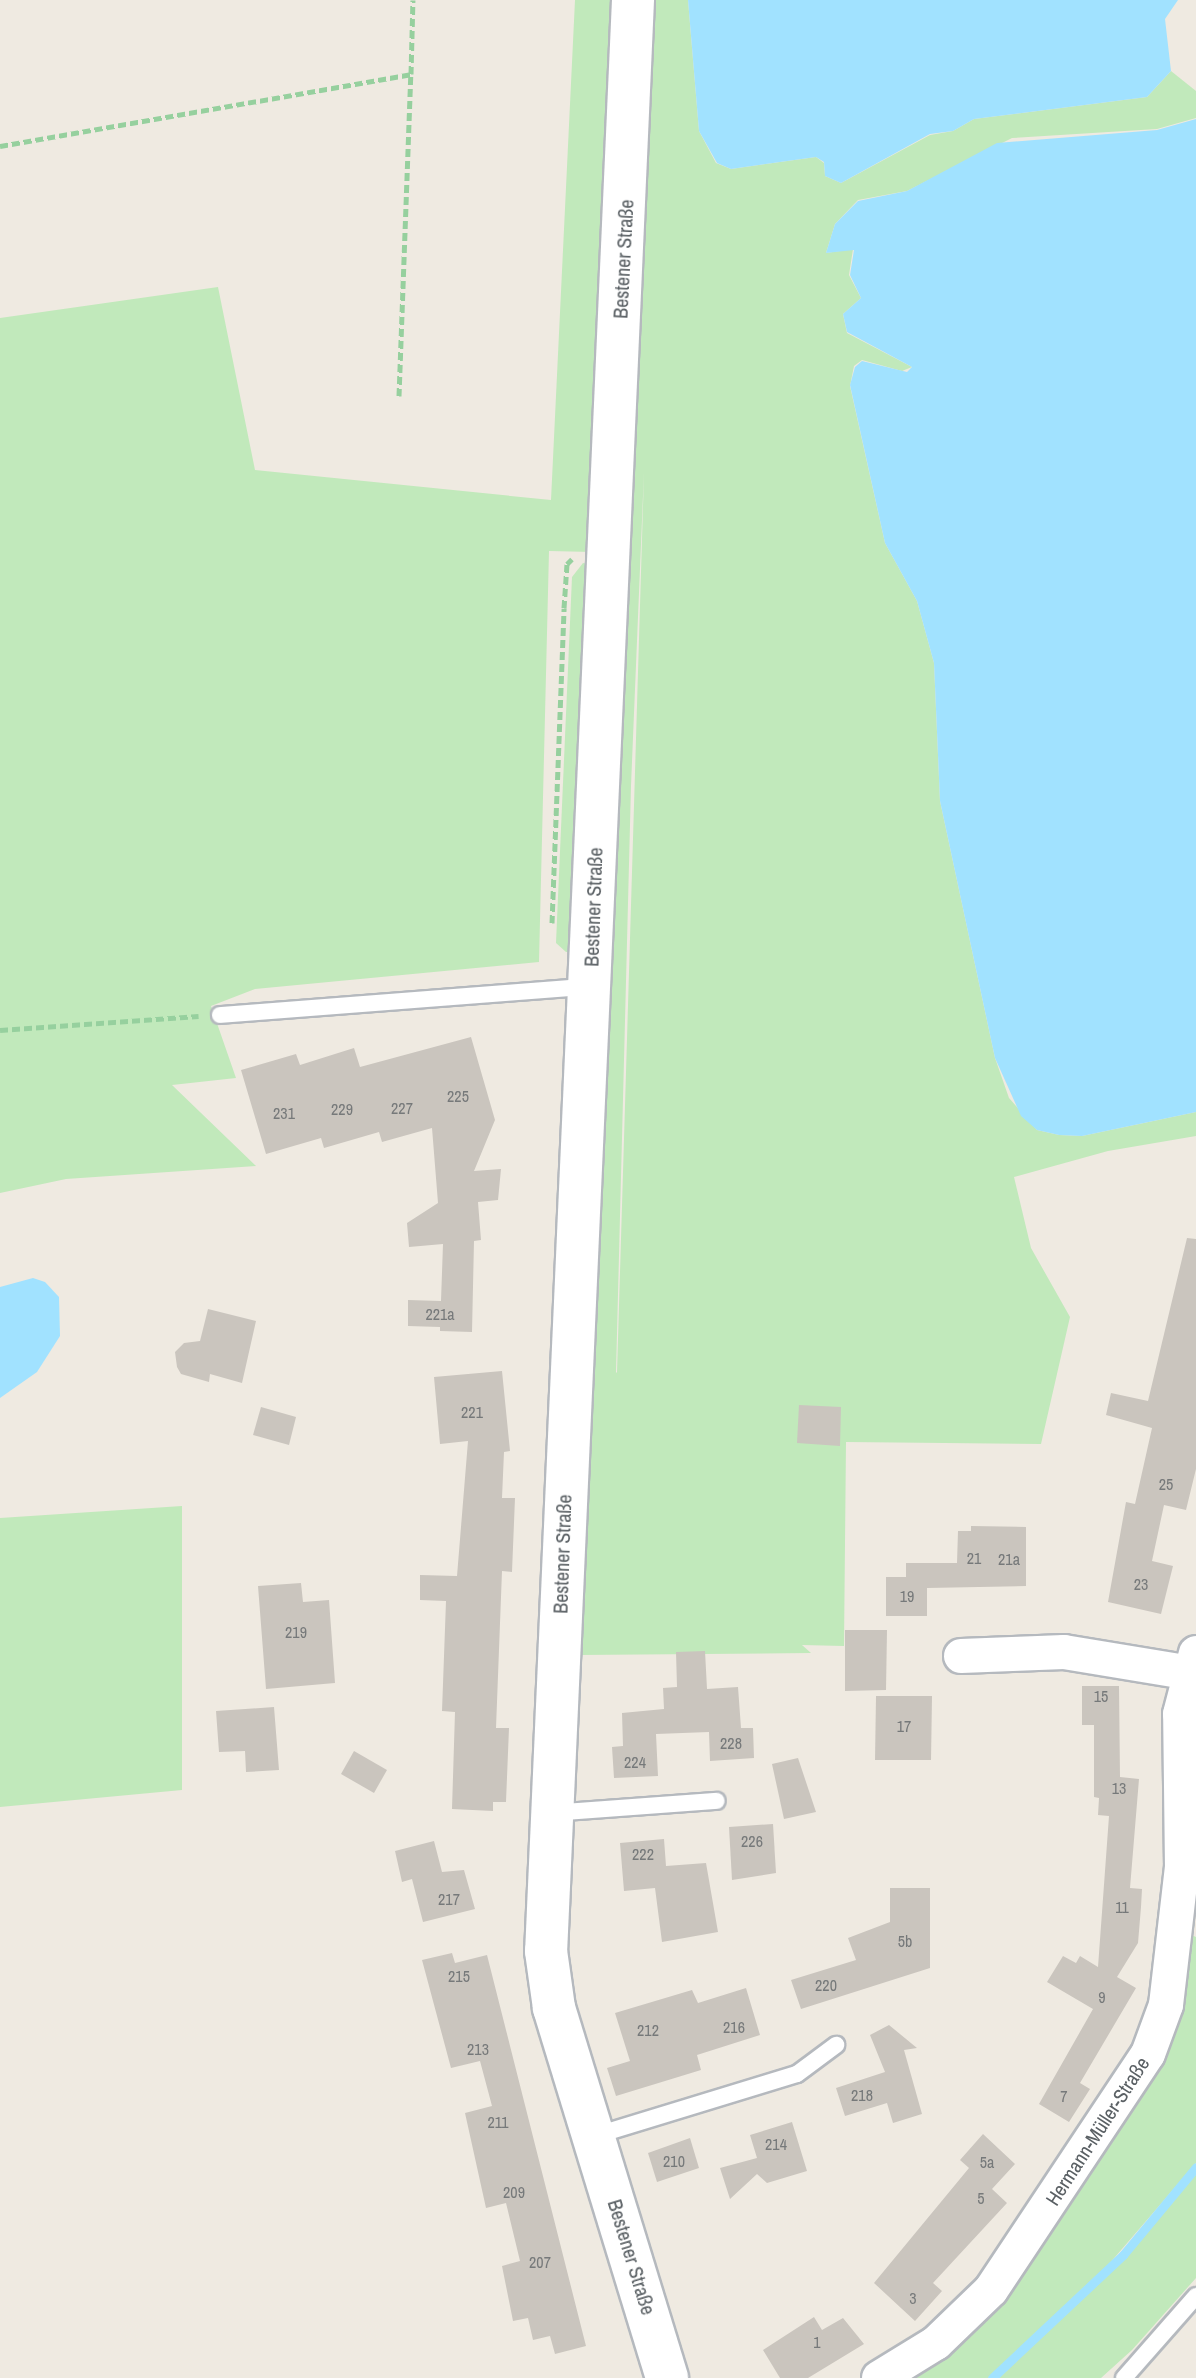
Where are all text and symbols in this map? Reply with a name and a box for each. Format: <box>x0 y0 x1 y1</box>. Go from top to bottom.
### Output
street label: Bestener Straße <box>608 199 638 319</box>
street label: Bestener Straße <box>579 847 607 967</box>
house number: 225 <box>447 1086 469 1106</box>
house number: 227 <box>391 1098 413 1118</box>
house number: 229 <box>331 1099 353 1119</box>
house number: 231 <box>273 1103 295 1123</box>
house number: 221a <box>425 1304 455 1324</box>
house number: 221 <box>461 1402 483 1422</box>
house number: 25 <box>1159 1474 1173 1494</box>
street label: Bestener Straße <box>548 1494 576 1614</box>
house number: 21 <box>967 1548 981 1568</box>
house number: 21a <box>998 1549 1020 1569</box>
house number: 23 <box>1134 1574 1148 1594</box>
house number: 19 <box>900 1586 914 1606</box>
house number: 219 <box>285 1622 307 1642</box>
house number: 15 <box>1094 1686 1108 1706</box>
house number: 17 <box>897 1716 911 1736</box>
house number: 228 <box>720 1733 742 1753</box>
house number: 224 <box>624 1752 646 1772</box>
house number: 13 <box>1112 1778 1126 1798</box>
house number: 226 <box>741 1831 763 1851</box>
house number: 222 <box>632 1844 654 1864</box>
house number: 217 <box>438 1889 460 1909</box>
house number: 11 <box>1115 1897 1129 1917</box>
house number: 5b <box>898 1931 912 1951</box>
house number: 215 <box>448 1966 470 1986</box>
house number: 220 <box>815 1975 837 1995</box>
house number: 9 <box>1098 1987 1106 2007</box>
house number: 216 <box>723 2017 745 2037</box>
house number: 212 <box>637 2020 659 2040</box>
house number: 213 <box>467 2039 489 2059</box>
street label: Hermann-Müller-Straße <box>1040 2052 1154 2210</box>
house number: 218 <box>851 2085 873 2105</box>
house number: 7 <box>1060 2086 1068 2106</box>
house number: 211 <box>488 2112 508 2132</box>
house number: 214 <box>765 2134 787 2154</box>
house number: 210 <box>663 2151 685 2171</box>
house number: 5a <box>980 2152 994 2172</box>
house number: 209 <box>503 2182 525 2202</box>
house number: 5 <box>977 2188 985 2208</box>
street label: Bestener Straße <box>603 2196 661 2318</box>
house number: 207 <box>529 2252 551 2272</box>
house number: 3 <box>909 2288 917 2308</box>
house number: 1 <box>813 2332 821 2352</box>

